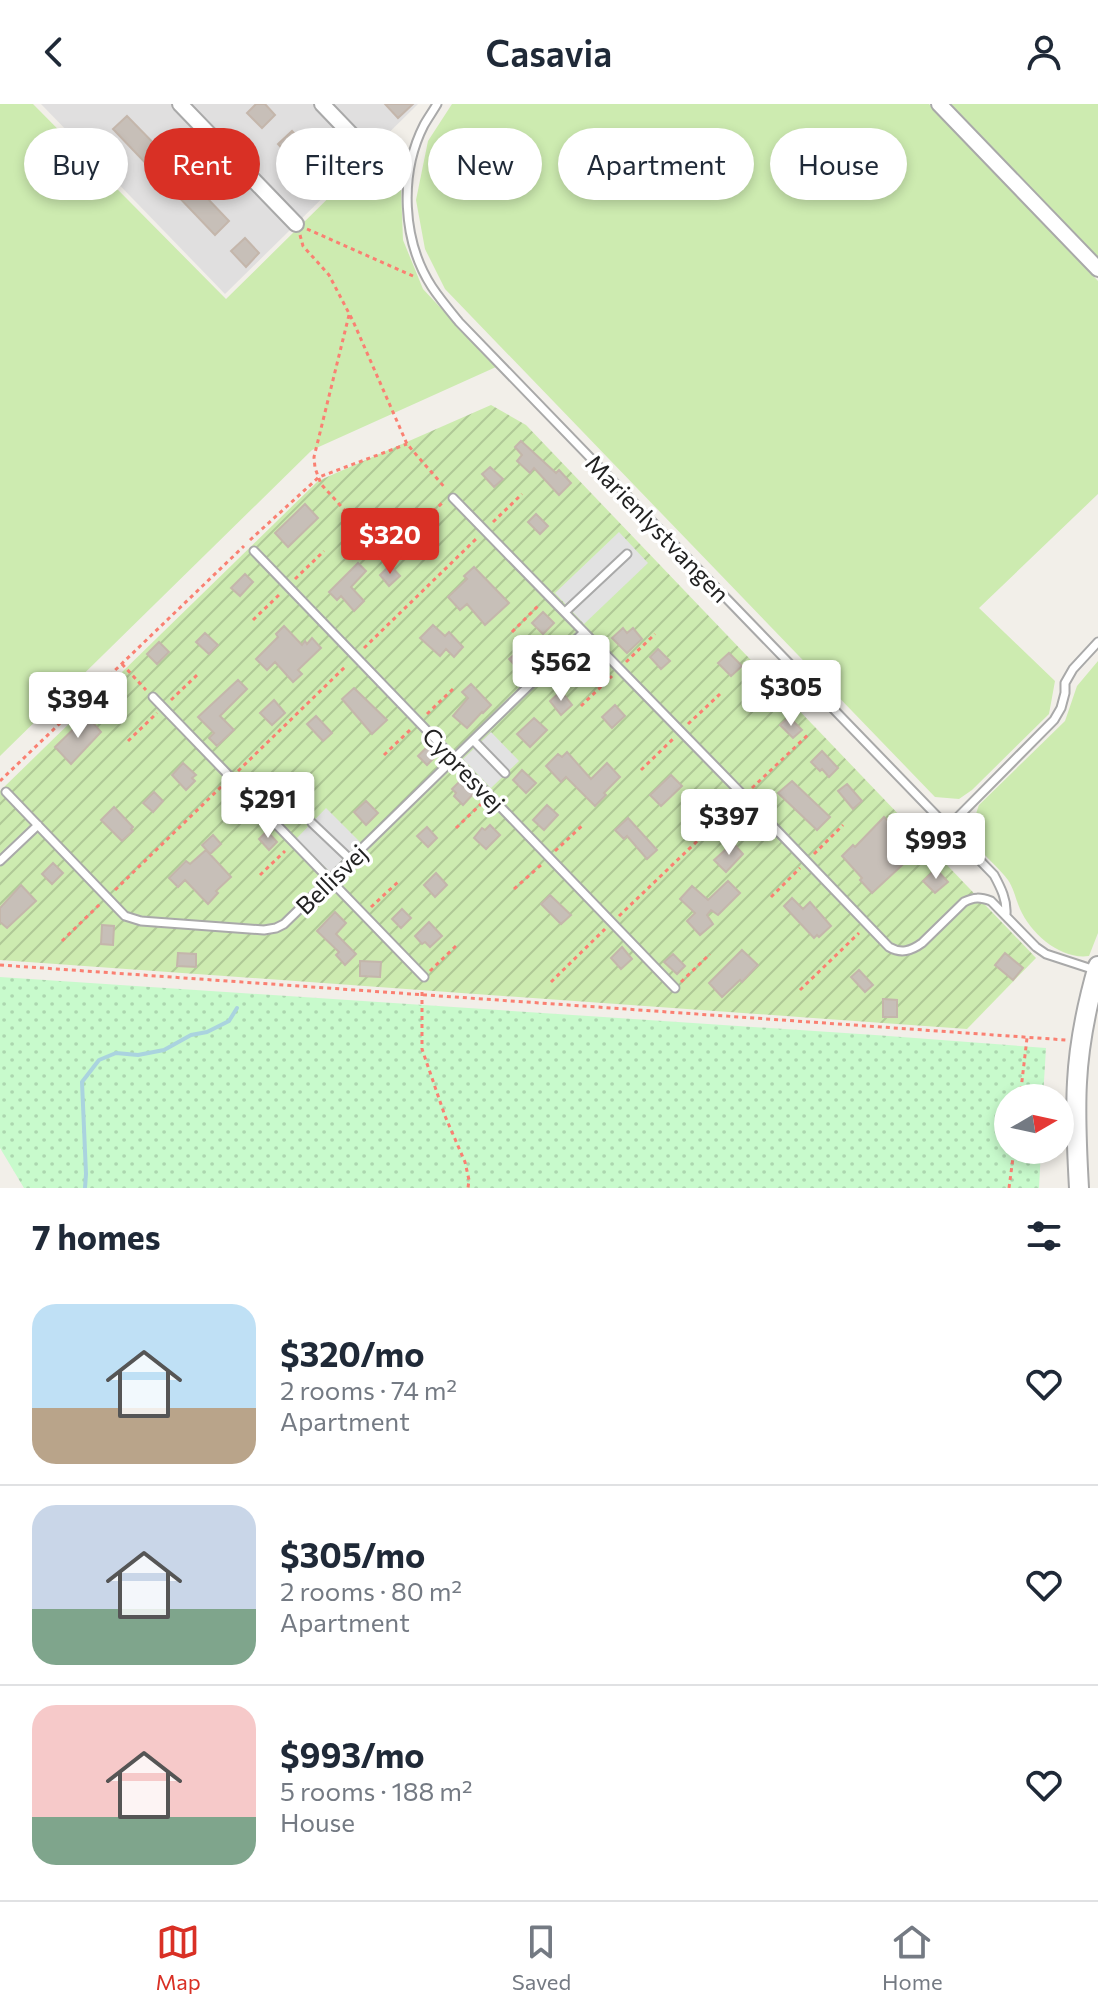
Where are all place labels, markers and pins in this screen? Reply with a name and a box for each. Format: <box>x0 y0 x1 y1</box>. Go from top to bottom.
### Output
pin: $320 <box>343 508 437 576</box>
pin: $562 <box>514 635 608 703</box>
pin: $305 <box>744 660 838 728</box>
pin: $394 <box>31 672 125 740</box>
pin: $291 <box>221 772 315 840</box>
pin: $397 <box>682 789 776 857</box>
pin: $993 <box>889 813 983 881</box>

